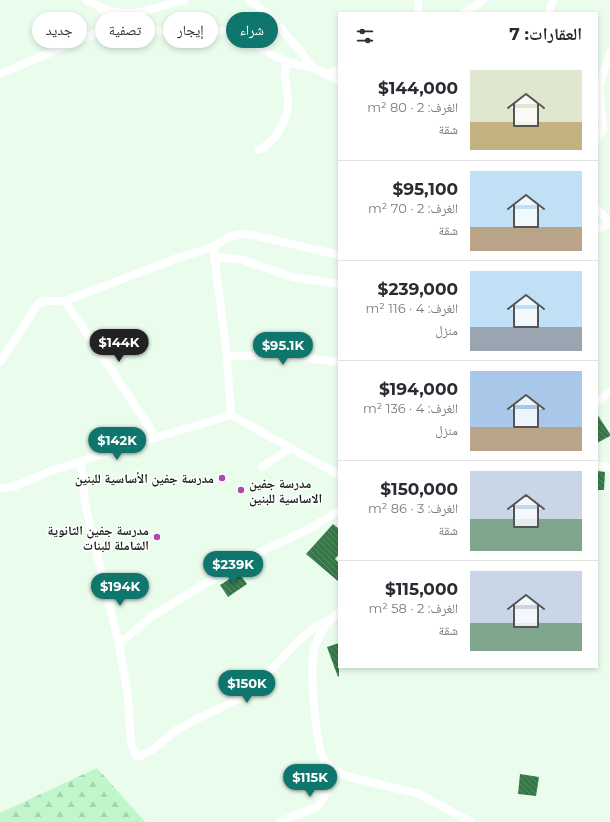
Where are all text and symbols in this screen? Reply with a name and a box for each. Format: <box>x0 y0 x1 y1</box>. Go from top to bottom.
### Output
chip: جديد <box>32 12 87 48</box>
chip: تصفية <box>95 12 155 48</box>
chip: إيجار <box>163 12 218 48</box>
chip: شراء <box>226 12 278 48</box>
text: العقارات: 7 <box>509 24 582 44</box>
icon: filters <box>354 25 376 47</box>
text: $144,000 <box>378 78 458 98</box>
icon: home <box>502 86 550 134</box>
text: الغرف: 2 · 80 m² <box>367 99 458 115</box>
text: شقة <box>439 121 458 137</box>
text: $95,100 <box>392 179 458 199</box>
icon: home <box>502 187 550 235</box>
text: الغرف: 2 · 70 m² <box>368 200 458 216</box>
text: شقة <box>439 222 458 238</box>
text: $239,000 <box>378 279 458 299</box>
icon: home <box>502 287 550 335</box>
text: الغرف: 4 · 116 m² <box>366 300 458 316</box>
text: منزل <box>435 322 458 338</box>
pin: $144K <box>91 329 147 363</box>
pin: $95.1K <box>250 332 316 366</box>
text: $144K <box>99 334 139 350</box>
text: $95.1K <box>262 337 304 353</box>
text: $194,000 <box>379 379 458 399</box>
icon: home <box>502 387 550 435</box>
text: الغرف: 4 · 136 m² <box>363 400 458 416</box>
text: منزل <box>435 422 458 438</box>
pin: $142K <box>89 427 145 461</box>
text: $142K <box>97 432 137 448</box>
place label: مدرسة جفين الأساسية للبنين <box>75 470 214 487</box>
marker: مدرسة جفين الأساسية للبنين <box>217 473 227 483</box>
place label: مدرسة جفين الاساسية للبنين <box>249 475 322 507</box>
text: $150,000 <box>380 479 458 499</box>
marker: مدرسة جفين الاساسية للبنين <box>236 485 246 495</box>
icon: home <box>502 487 550 535</box>
text: الغرف: 3 · 86 m² <box>368 500 458 516</box>
place label: مدرسة جفين الثانوية الشاملة للبنات <box>47 522 149 553</box>
text: شقة <box>439 522 458 538</box>
marker: مدرسة جفين الثانوية الشاملة للبنات <box>152 532 162 542</box>
pin: $239K <box>205 551 261 585</box>
text: $239K <box>212 556 254 572</box>
pin: $194K <box>92 573 148 607</box>
text: $194K <box>100 578 140 594</box>
text: $115,000 <box>385 579 458 599</box>
icon: home <box>502 587 550 635</box>
text: الغرف: 2 · 58 m² <box>368 600 458 616</box>
text: شقة <box>439 622 458 638</box>
pin: $150K <box>219 670 275 704</box>
text: $150K <box>227 675 267 691</box>
pin: $115K <box>282 764 338 798</box>
text: $115K <box>292 769 328 785</box>

